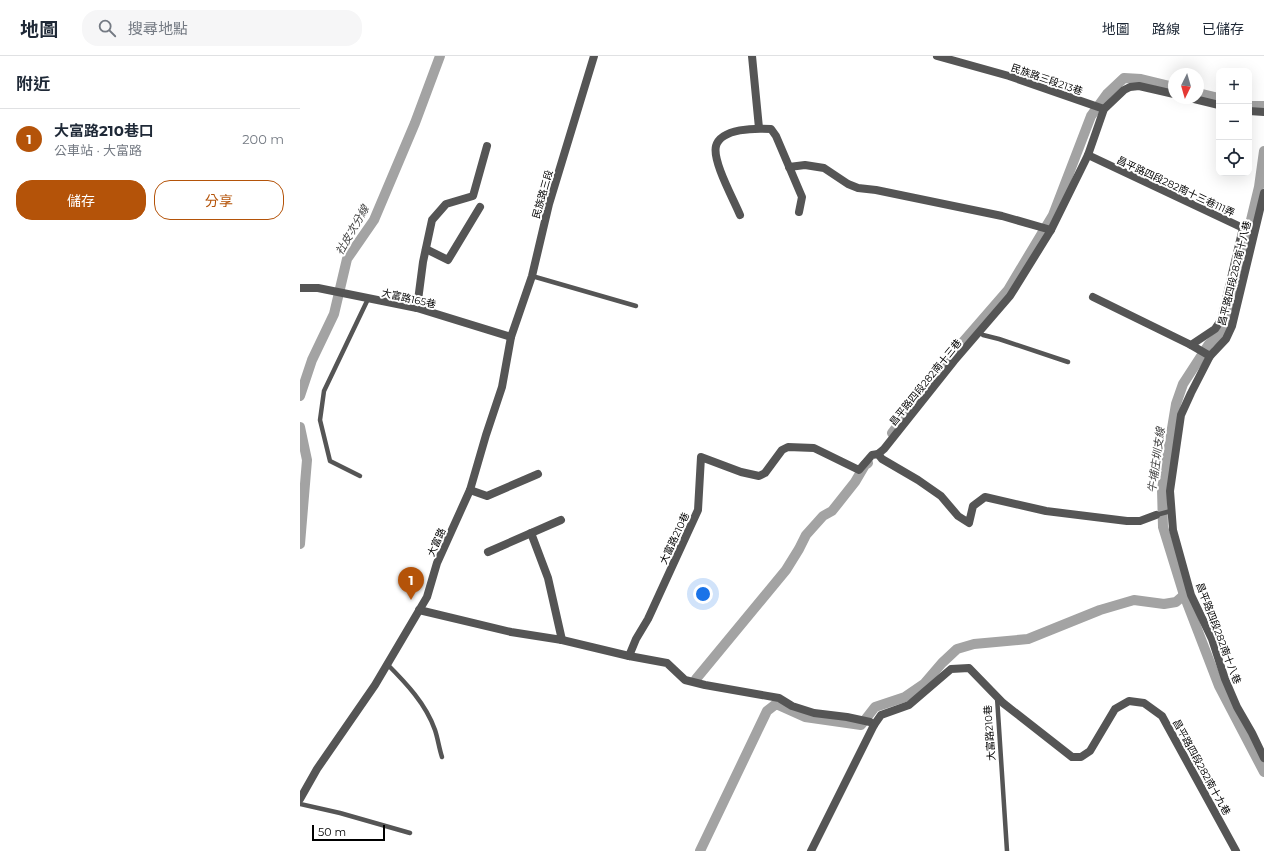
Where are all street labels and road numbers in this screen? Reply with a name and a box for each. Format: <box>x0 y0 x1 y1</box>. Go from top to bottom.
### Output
street label: 民族路三段213巷 <box>1009 61 1084 98</box>
street label: 昌平路四段282南十三巷111弄 <box>1115 153 1237 220</box>
street label: 民族路三段 <box>529 168 556 220</box>
street label: 昌平路四段282南十八巷 <box>1215 219 1254 327</box>
street label: 大富路165巷 <box>380 286 437 311</box>
street label: 昌平路四段282南十三巷 <box>886 336 964 428</box>
street label: 大富路210巷 <box>657 510 692 566</box>
street label: 大富路 <box>424 526 448 559</box>
street label: 昌平路四段282南十八巷 <box>1193 581 1244 686</box>
street label: 大富路210巷 <box>981 705 998 761</box>
street label: 昌平路四段282南十九巷 <box>1170 717 1233 818</box>

